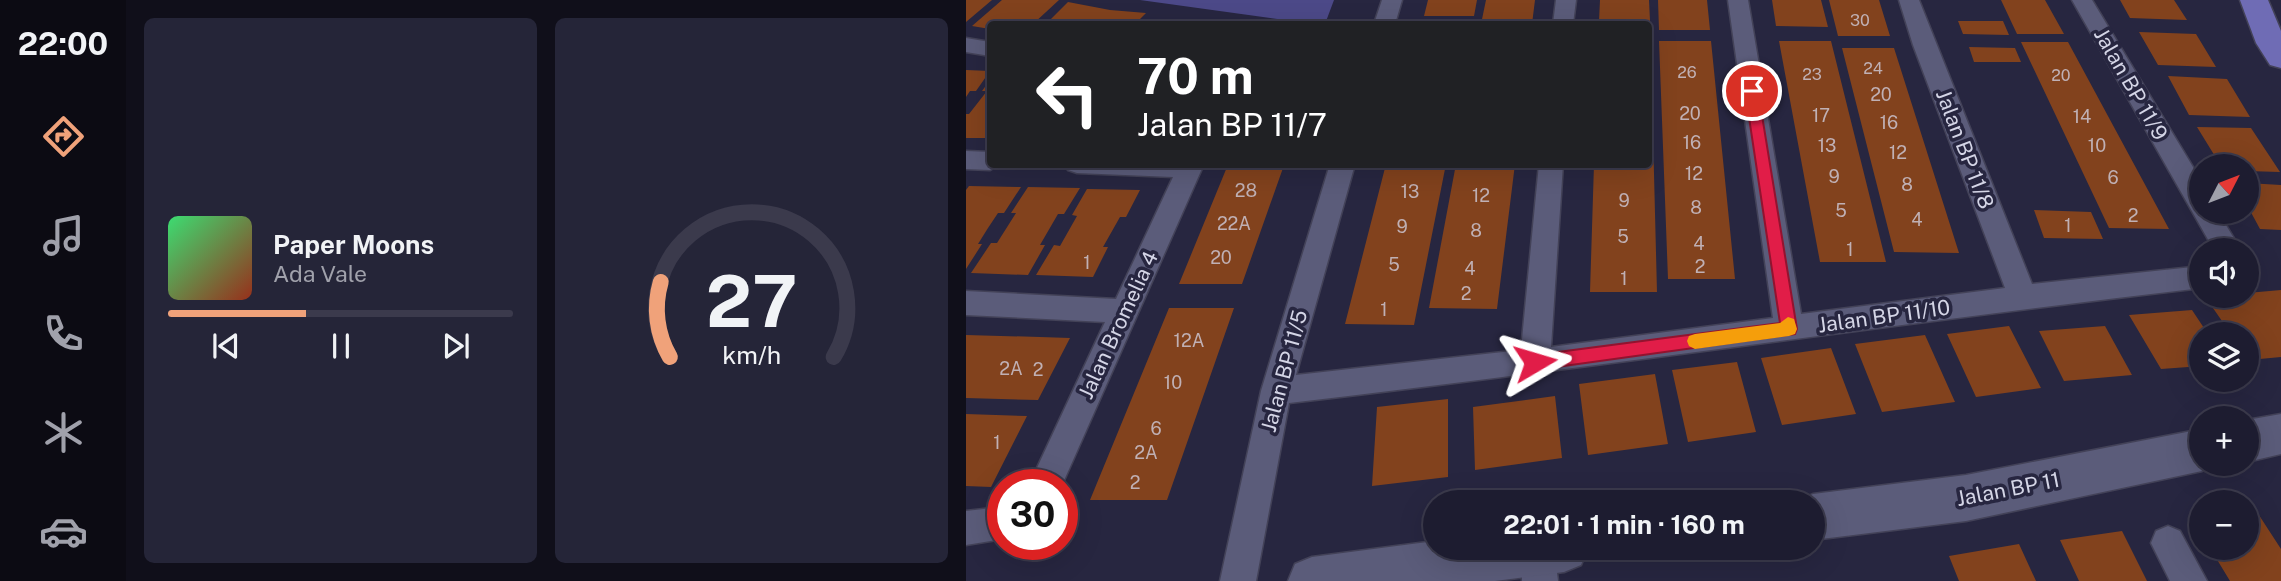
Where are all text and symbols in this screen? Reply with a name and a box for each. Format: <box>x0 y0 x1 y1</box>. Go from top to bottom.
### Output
house number: 30 <box>1850 11 1870 30</box>
street label: Jalan BP 11/9 <box>2089 24 2173 144</box>
text: 22:00 <box>18 25 108 62</box>
text: 70 m <box>1137 47 1254 105</box>
icon: left <box>1022 49 1113 140</box>
house number: 24 <box>1863 59 1883 78</box>
pin <box>1722 61 1782 121</box>
house number: 26 <box>1677 63 1697 82</box>
house number: 23 <box>1802 65 1822 84</box>
house number: 20 <box>2051 66 2071 85</box>
icon: arrive <box>1733 72 1771 110</box>
house number: 20 <box>1870 84 1892 105</box>
street label: Jalan BP 11/8 <box>1931 86 1999 212</box>
house number: 20 <box>1679 103 1701 124</box>
house number: 17 <box>1812 105 1830 126</box>
text: Jalan BP 11/7 <box>1137 106 1327 143</box>
house number: 14 <box>2073 106 2091 127</box>
icon: directions <box>39 112 88 161</box>
house number: 16 <box>1880 112 1898 133</box>
house number: 16 <box>1683 132 1701 153</box>
house number: 13 <box>1818 135 1836 156</box>
house number: 10 <box>2088 135 2106 156</box>
house number: 12 <box>1889 142 1907 163</box>
north arrow <box>2189 154 2259 224</box>
map controls <box>2189 154 2259 560</box>
house number: 12 <box>1685 163 1703 184</box>
house number: 9 <box>1828 166 1840 187</box>
house number: 6 <box>2107 167 2119 188</box>
house number: 8 <box>1901 174 1913 195</box>
house number: 28 <box>1235 180 1257 201</box>
house number: 13 <box>1401 181 1419 202</box>
house number: 12 <box>1472 185 1490 206</box>
house number: 9 <box>1618 190 1630 211</box>
house number: 8 <box>1690 197 1702 218</box>
house number: 5 <box>1835 200 1847 221</box>
house number: 2 <box>2128 205 2138 226</box>
house number: 4 <box>1911 209 1923 230</box>
icon: music <box>39 211 88 260</box>
house number: 22A <box>1217 213 1251 234</box>
house number: 1 <box>2064 215 2072 236</box>
house number: 9 <box>1396 216 1408 237</box>
house number: 8 <box>1470 220 1482 241</box>
house number: 5 <box>1617 226 1629 247</box>
text: Paper Moons <box>273 229 434 260</box>
house number: 4 <box>1693 233 1705 254</box>
button: sound <box>2189 238 2259 308</box>
house number: 1 <box>1846 239 1854 260</box>
street label: Jalan Bromelia 4 <box>1073 247 1163 403</box>
house number: 20 <box>1210 247 1232 268</box>
house number: 1 <box>1083 252 1091 273</box>
house number: 5 <box>1388 254 1400 275</box>
house number: 2 <box>1695 256 1705 277</box>
text: 27 <box>706 258 797 343</box>
house number: 4 <box>1464 258 1476 279</box>
text: Ada Vale <box>273 260 367 287</box>
house number: 1 <box>1620 268 1628 289</box>
house number: 2 <box>1461 283 1471 304</box>
street label: Jalan BP 11/10 <box>1816 294 1952 338</box>
house number: 1 <box>1380 299 1388 320</box>
street label: Jalan BP 11/5 <box>1256 307 1312 435</box>
icon: phone <box>39 309 88 358</box>
button: layers <box>2189 322 2259 392</box>
position arrow <box>1498 325 1572 399</box>
icon: previous <box>207 327 245 365</box>
icon: pause <box>322 327 360 365</box>
icon: next <box>437 327 475 365</box>
house number: 12A <box>1174 330 1205 351</box>
text: km/h <box>722 339 781 369</box>
house number: 2A <box>999 358 1023 379</box>
house number: 2 <box>1033 359 1043 380</box>
house number: 10 <box>1164 372 1182 393</box>
button: + <box>2189 406 2259 476</box>
icon: climate <box>39 408 88 457</box>
house number: 6 <box>1150 418 1162 439</box>
house number: 1 <box>993 432 1001 453</box>
house number: 2A <box>1134 442 1158 463</box>
street label: Jalan BP 11 <box>1954 467 2062 511</box>
speed limit sign: 30 <box>987 469 1078 560</box>
house number: 2 <box>1130 472 1140 493</box>
button: − <box>2189 490 2259 560</box>
icon: car <box>39 507 88 556</box>
text: 22:01 · 1 min · 160 m <box>1503 509 1745 540</box>

